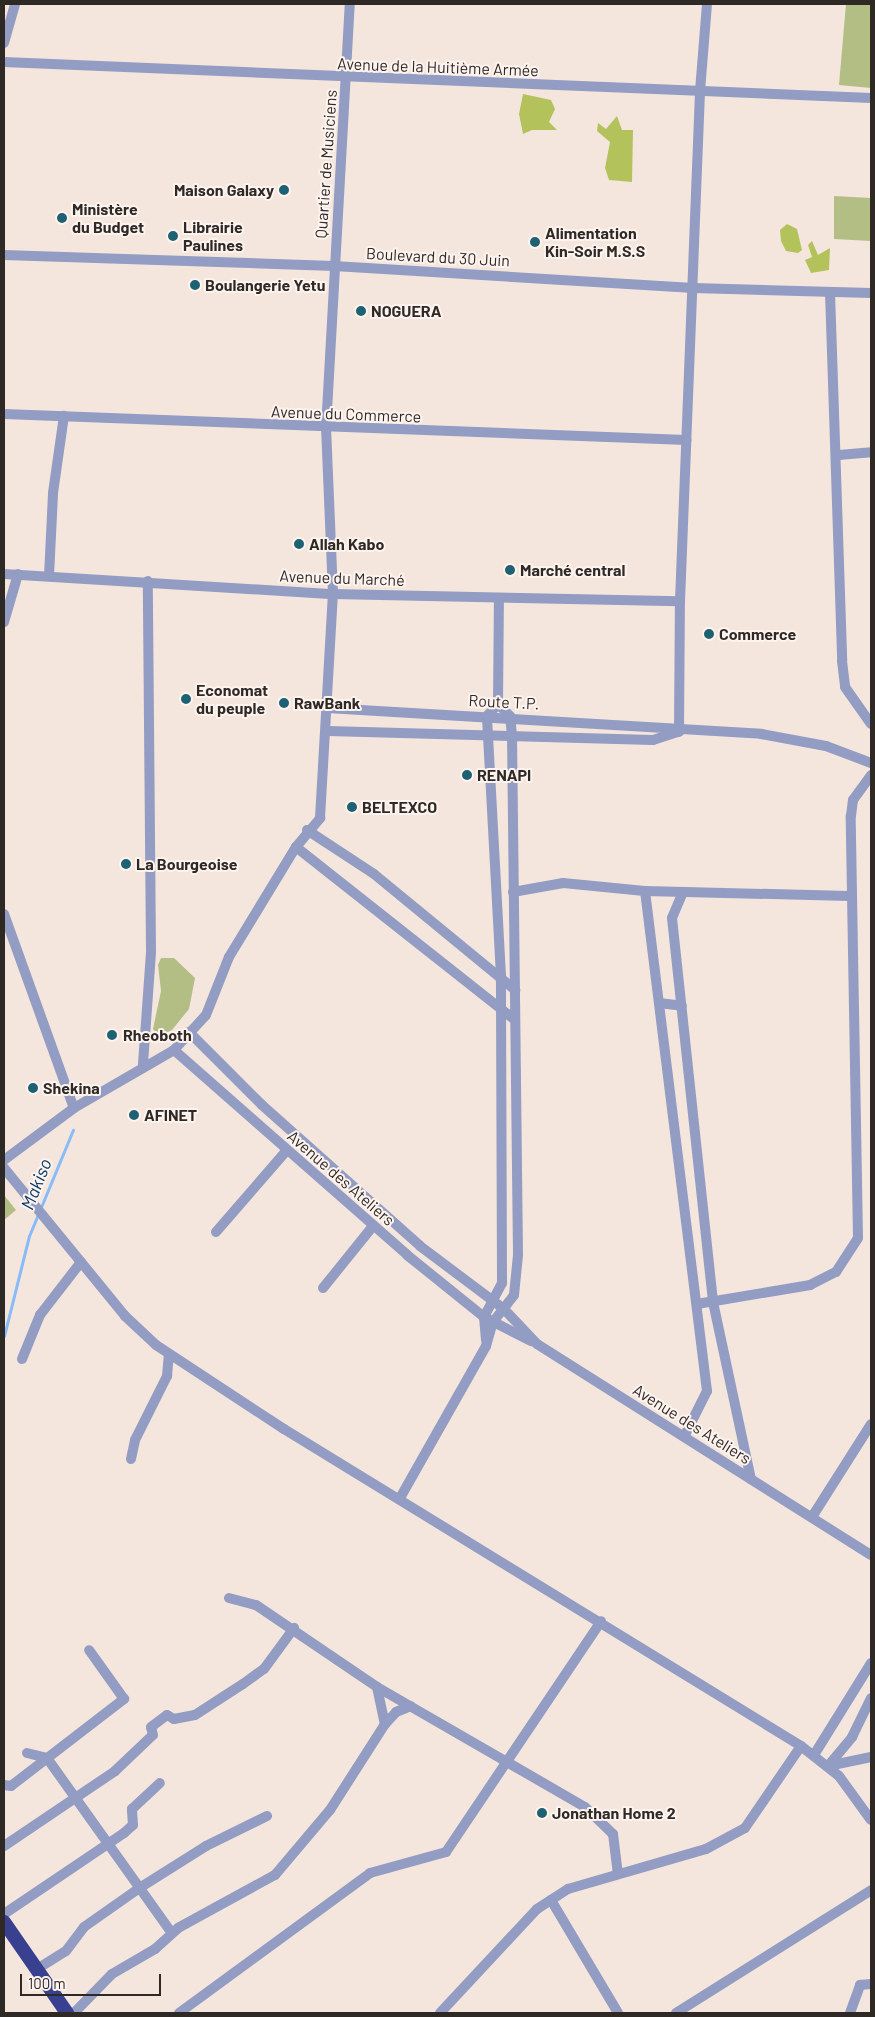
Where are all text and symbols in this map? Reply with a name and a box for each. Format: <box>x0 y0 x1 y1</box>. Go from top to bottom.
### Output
street label: Avenue de la Huitième Armée <box>337 54 539 80</box>
street label: Quartier de Musiciens <box>311 89 341 239</box>
place label: Maison Galaxy <box>174 180 274 200</box>
marker: Maison Galaxy <box>278 184 290 196</box>
place label: Ministère du Budget <box>72 199 144 237</box>
marker: Ministère du Budget <box>56 212 68 224</box>
place label: Librairie Paulines <box>183 217 243 255</box>
place label: Alimentation Kin-Soir M.S.S <box>545 223 645 261</box>
marker: Librairie Paulines <box>167 230 179 242</box>
marker: Alimentation Kin-Soir M.S.S <box>529 236 541 248</box>
street label: Boulevard du 30 Juin <box>366 244 510 270</box>
place label: Boulangerie Yetu <box>205 275 325 295</box>
marker: Boulangerie Yetu <box>189 279 201 291</box>
place label: NOGUERA <box>371 301 442 321</box>
marker: NOGUERA <box>355 305 367 317</box>
street label: Avenue du Commerce <box>271 402 421 426</box>
place label: Allah Kabo <box>309 534 384 554</box>
marker: Allah Kabo <box>293 538 305 550</box>
place label: Marché central <box>520 560 625 580</box>
marker: Marché central <box>504 564 516 576</box>
street label: Avenue du Marché <box>279 566 405 590</box>
place label: Commerce <box>719 624 796 644</box>
marker: Commerce <box>703 628 715 640</box>
place label: Economat du peuple <box>196 680 268 718</box>
street label: Route T.P. <box>468 691 540 713</box>
marker: Economat du peuple <box>180 693 192 705</box>
place label: RawBank <box>294 693 360 713</box>
marker: RawBank <box>278 697 290 709</box>
place label: RENAPI <box>477 765 531 785</box>
marker: RENAPI <box>461 769 473 781</box>
place label: BELTEXCO <box>362 797 437 817</box>
marker: BELTEXCO <box>346 801 358 813</box>
place label: La Bourgeoise <box>136 854 238 874</box>
marker: La Bourgeoise <box>120 858 132 870</box>
place label: Rheoboth <box>123 1025 192 1045</box>
marker: Rheoboth <box>105 1028 119 1042</box>
place label: Shekina <box>43 1078 100 1098</box>
marker: Shekina <box>27 1082 39 1094</box>
place label: AFINET <box>144 1105 197 1125</box>
marker: AFINET <box>128 1109 140 1121</box>
street label: Avenue des Ateliers <box>284 1126 398 1230</box>
water label: Makiso <box>16 1155 56 1213</box>
street label: Avenue des Ateliers <box>629 1380 755 1468</box>
place label: Jonathan Home 2 <box>552 1803 676 1823</box>
marker: Jonathan Home 2 <box>536 1807 548 1819</box>
scale bar <box>22 1964 164 1996</box>
text: 100 m <box>28 1974 66 1992</box>

